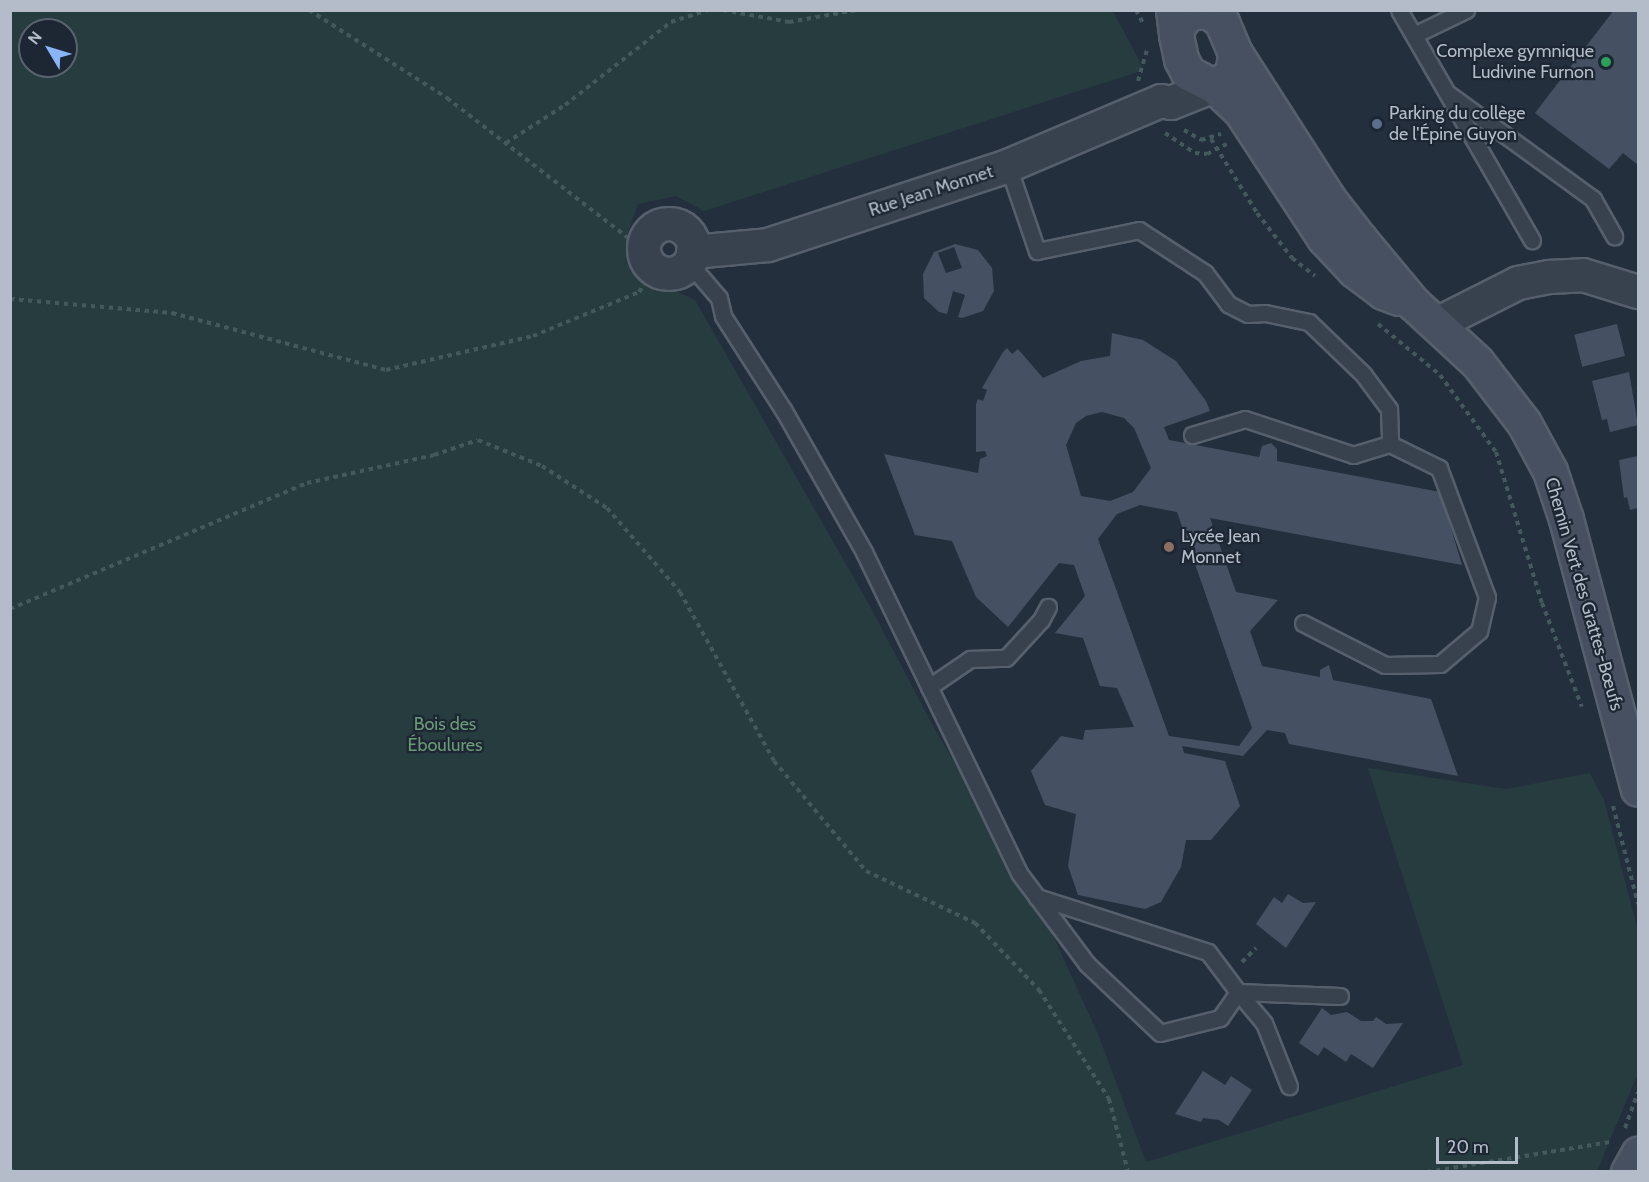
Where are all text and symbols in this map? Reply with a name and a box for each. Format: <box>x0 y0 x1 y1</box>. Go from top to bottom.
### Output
north arrow <box>18 18 78 78</box>
text: N <box>24 28 46 48</box>
place label: Complexe gymnique Ludivine Furnon <box>1436 41 1594 84</box>
marker: Complexe gymnique Ludivine Furnon <box>1599 55 1613 69</box>
place label: Parking du collège de l'Épine Guyon <box>1389 103 1526 146</box>
marker: Parking du collège de l'Épine Guyon <box>1370 117 1384 131</box>
street label: Rue Jean Monnet <box>866 161 996 221</box>
street label: Chemin Vert des Grattes-Bœufs <box>1540 475 1628 713</box>
place label: Lycée Jean Monnet <box>1181 526 1260 568</box>
marker: Lycée Jean Monnet <box>1162 540 1176 554</box>
park label: Bois des Éboulures <box>407 714 483 756</box>
scale bar <box>1439 1125 1522 1163</box>
text: 20 m <box>1447 1136 1489 1158</box>

